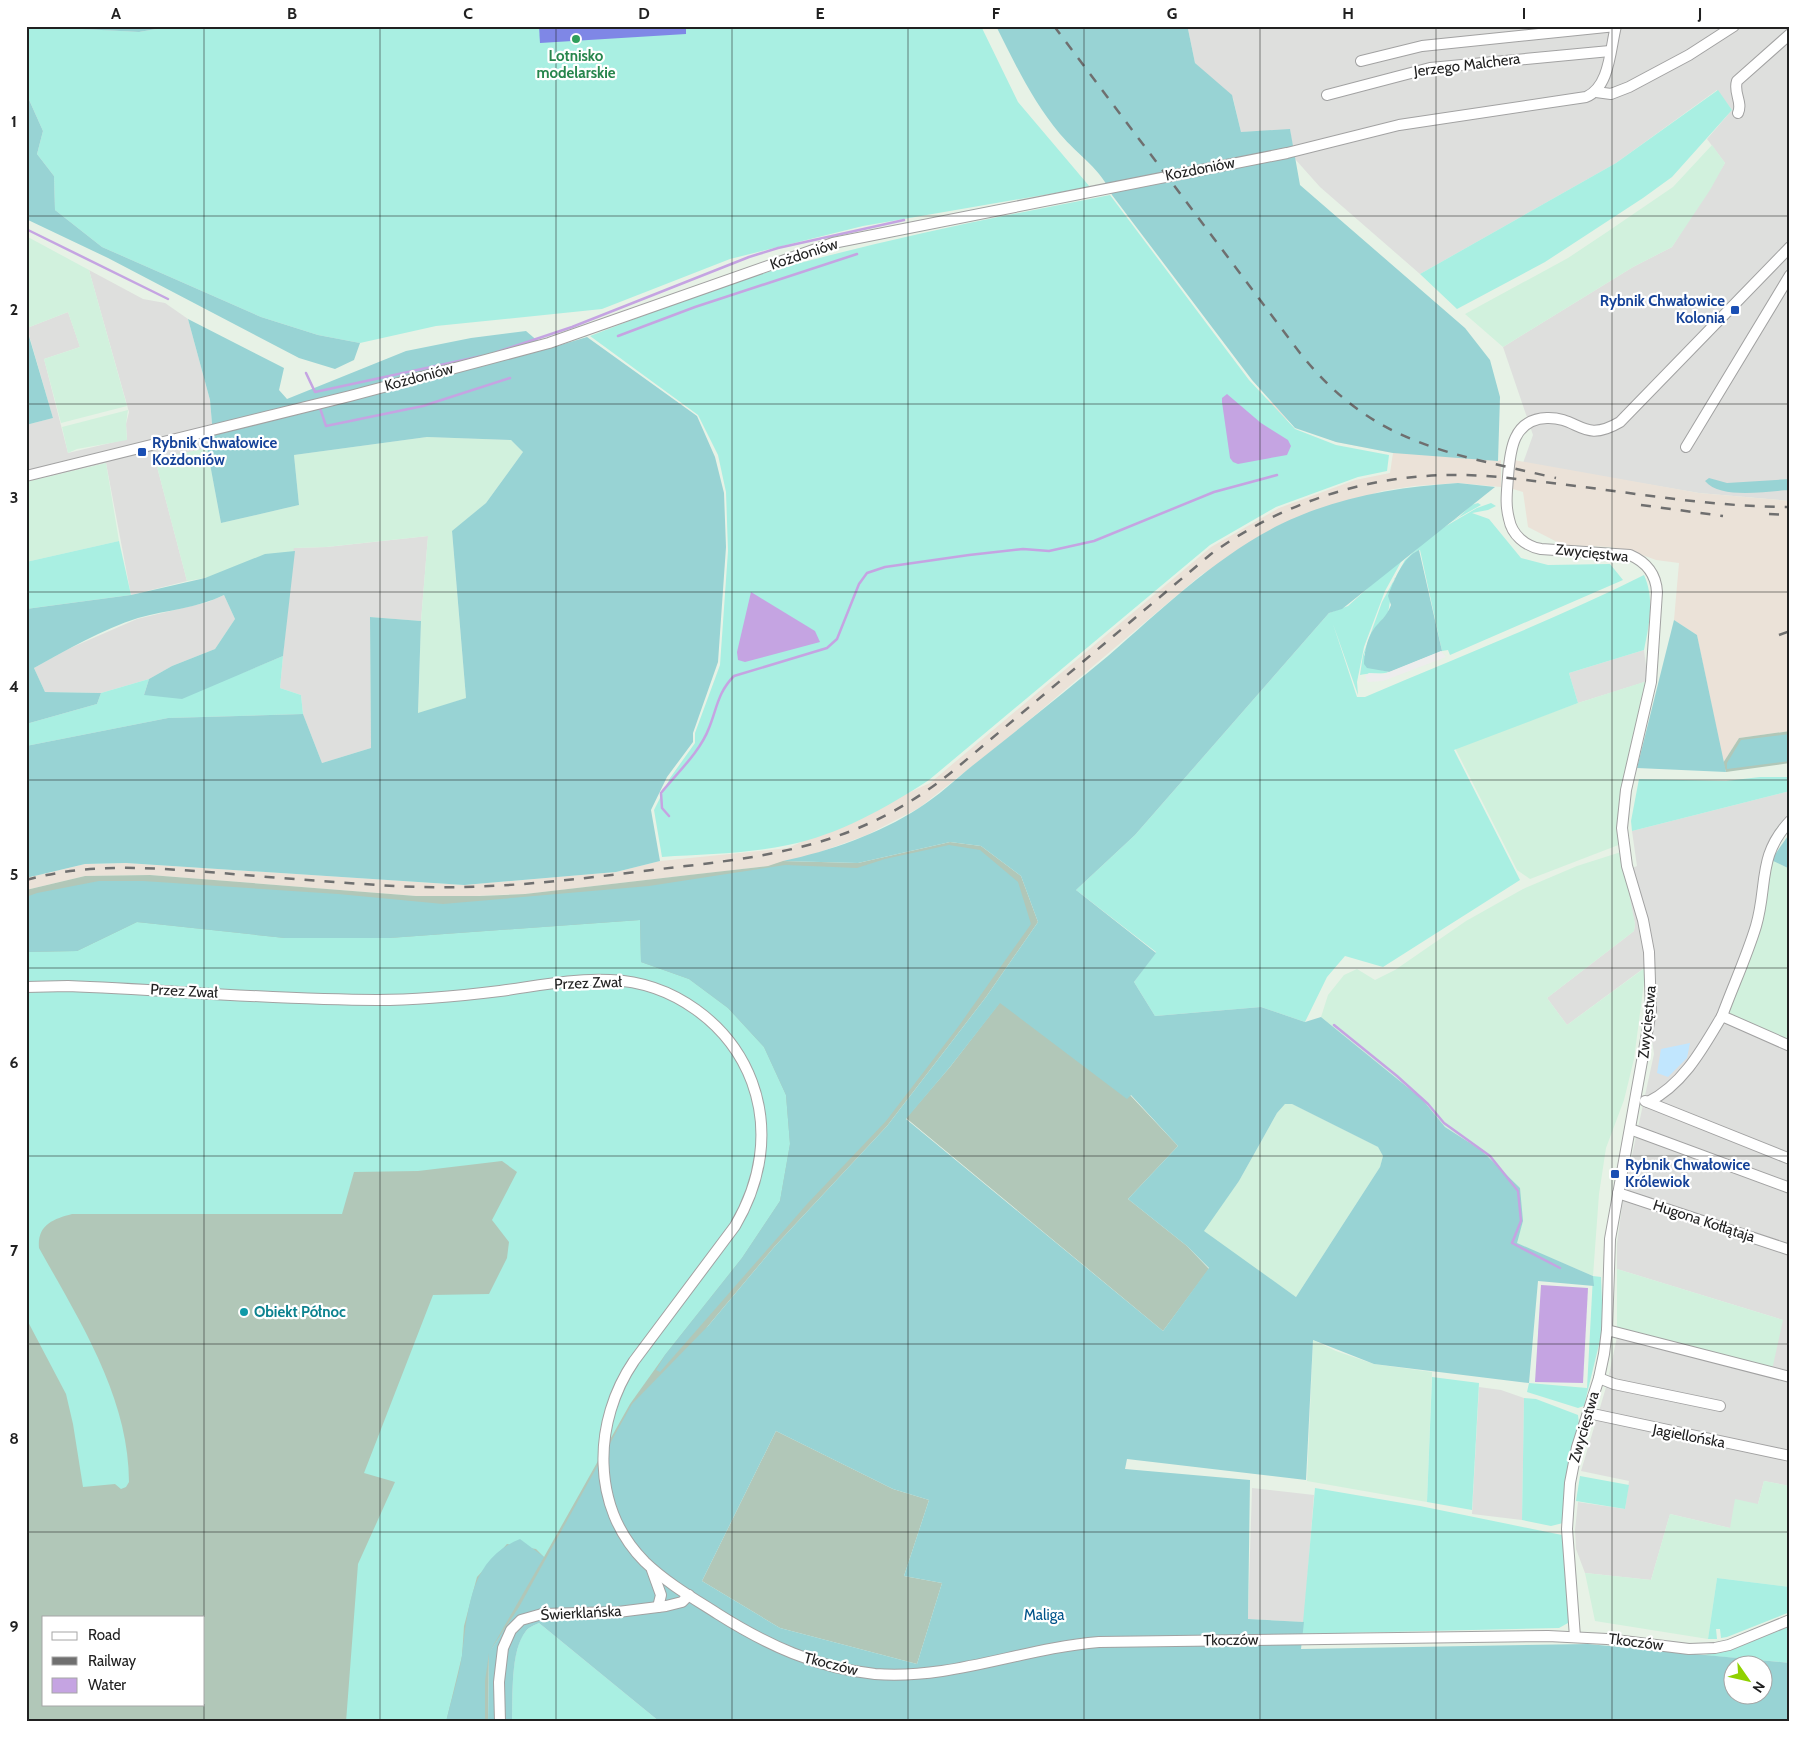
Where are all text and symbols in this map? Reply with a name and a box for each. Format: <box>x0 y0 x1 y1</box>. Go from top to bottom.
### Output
text: A <box>111 4 121 23</box>
text: B <box>287 4 297 23</box>
text: C <box>463 4 473 23</box>
text: D <box>638 4 650 23</box>
text: E <box>815 4 825 23</box>
text: F <box>992 4 1001 23</box>
text: G <box>1167 4 1177 23</box>
text: H <box>1342 4 1354 23</box>
text: I <box>1522 4 1526 23</box>
text: J <box>1697 4 1702 23</box>
marker: Lotnisko modelarskie <box>570 33 582 45</box>
place label: Lotnisko modelarskie <box>536 47 616 82</box>
street label: Jerzego Malchera <box>1412 49 1522 81</box>
text: 1 <box>11 112 17 131</box>
street label: Kożdoniów <box>1164 153 1236 185</box>
street label: Kożdoniów <box>768 235 840 273</box>
place label: Rybnik Chwałowice Kolonia <box>1600 292 1726 327</box>
text: 2 <box>10 300 18 319</box>
marker: Rybnik Chwałowice Kolonia <box>1729 304 1741 316</box>
street label: Kożdoniów <box>383 359 455 395</box>
place label: Rybnik Chwałowice Kożdoniów <box>152 434 278 469</box>
marker: Rybnik Chwałowice Kożdoniów <box>136 446 148 458</box>
text: 3 <box>10 488 18 507</box>
street label: Zwycięstwa <box>1555 540 1630 566</box>
text: 4 <box>9 677 19 696</box>
text: 5 <box>10 865 18 884</box>
street label: Przez Zwał <box>554 973 623 993</box>
street label: Przez Zwał <box>150 980 219 1002</box>
street label: Zwycięstwa <box>1634 984 1660 1059</box>
text: 6 <box>10 1053 19 1072</box>
place label: Rybnik Chwałowice Królewiok <box>1625 1156 1751 1191</box>
marker: Rybnik Chwałowice Królewiok <box>1609 1168 1621 1180</box>
street label: Hugona Kołłątaja <box>1651 1196 1758 1246</box>
text: 7 <box>10 1241 19 1260</box>
place label: Obiekt Północ <box>254 1303 346 1321</box>
marker: Obiekt Północ <box>238 1306 250 1318</box>
street label: Zwycięstwa <box>1565 1389 1603 1465</box>
street label: Jagiellońska <box>1650 1420 1727 1452</box>
text: 8 <box>9 1429 19 1448</box>
street label: Świerklańska <box>540 1601 623 1624</box>
park label: Maliga <box>1024 1606 1065 1624</box>
legend <box>42 1616 205 1706</box>
text: 9 <box>10 1617 19 1636</box>
text: Road <box>88 1626 121 1644</box>
street label: Tkoczów <box>1607 1630 1665 1654</box>
street label: Tkoczów <box>1203 1631 1259 1649</box>
street label: Tkoczów <box>802 1649 860 1679</box>
text: Railway <box>88 1652 137 1670</box>
north arrow <box>1724 1656 1774 1706</box>
text: Water <box>88 1676 126 1694</box>
text: N <box>1749 1678 1769 1696</box>

